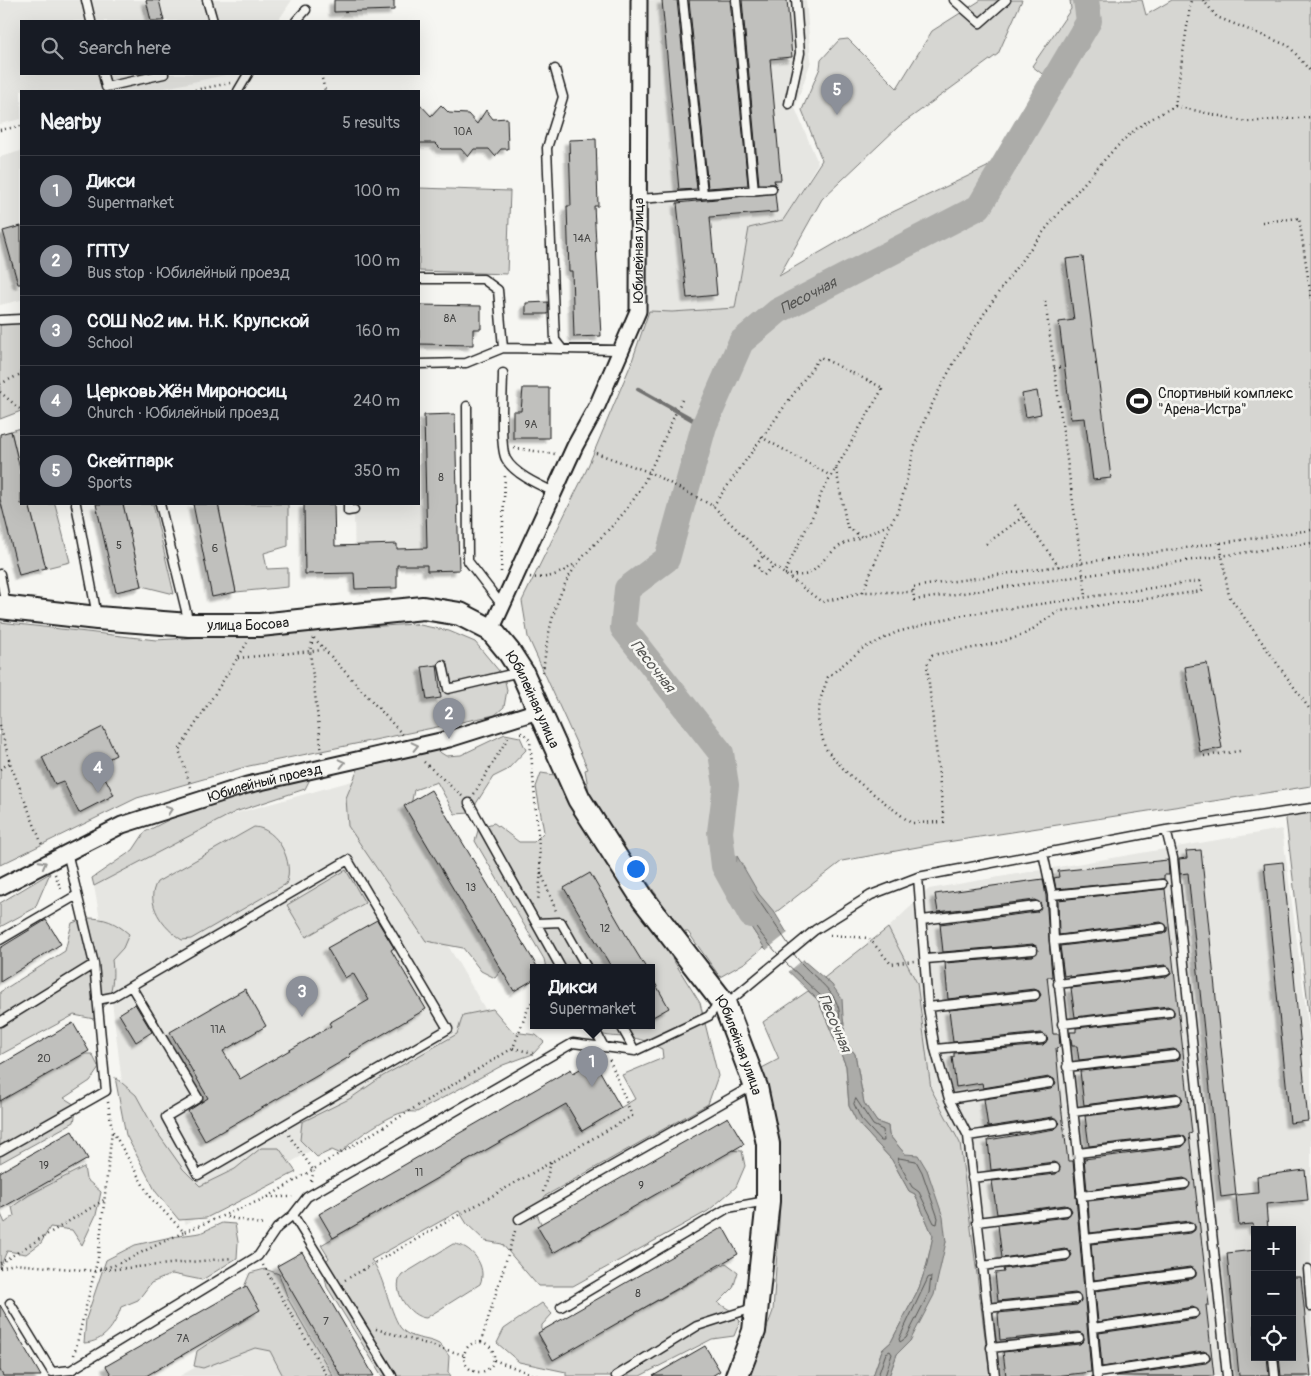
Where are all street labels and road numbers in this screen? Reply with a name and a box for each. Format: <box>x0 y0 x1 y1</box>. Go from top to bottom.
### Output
street label: Юбилейная улица <box>630 198 647 303</box>
street label: улица Босова <box>206 614 290 634</box>
street label: Юбилейная улица <box>502 648 563 751</box>
street label: Юбилейный проезд <box>206 760 324 806</box>
street label: Юбилейная улица <box>712 992 765 1096</box>

